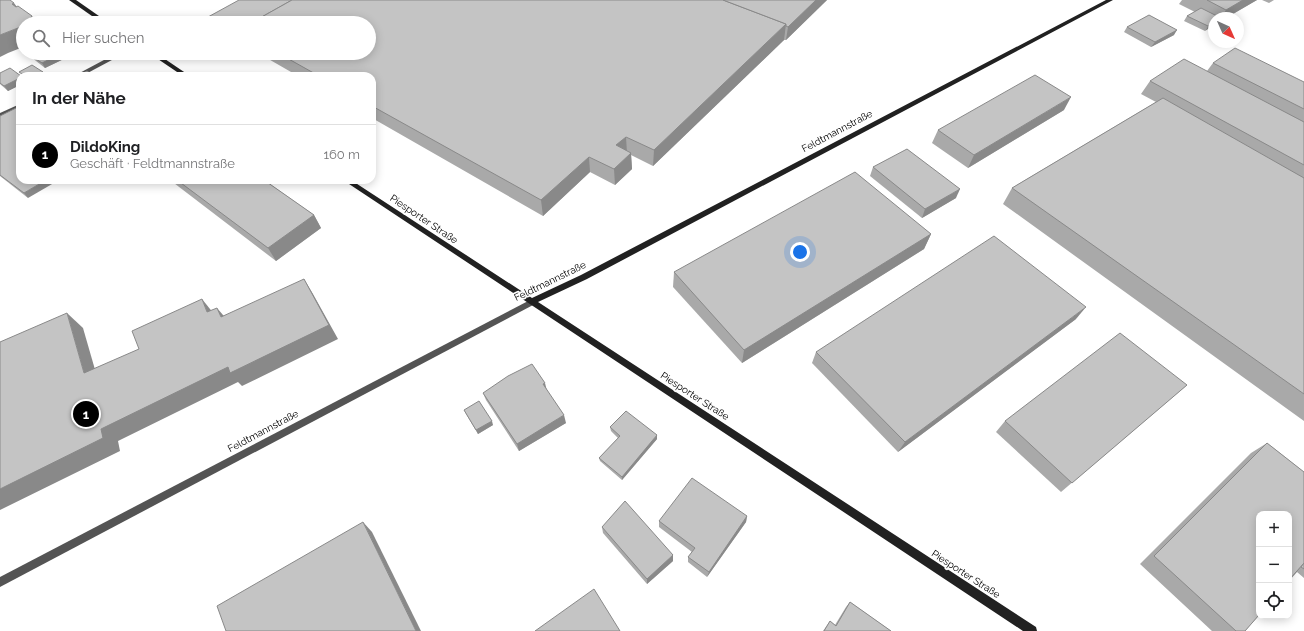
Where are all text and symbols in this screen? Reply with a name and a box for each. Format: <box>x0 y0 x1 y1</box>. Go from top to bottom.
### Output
north arrow <box>1208 12 1244 48</box>
search box <box>16 16 376 60</box>
icon: search <box>30 27 52 49</box>
text: Hier suchen <box>62 29 145 47</box>
text: In der Nähe <box>32 88 126 108</box>
street label: Feldtmannstraße <box>800 108 874 154</box>
text: DildoKing <box>70 138 140 156</box>
text: 1 <box>42 147 48 162</box>
text: 160 m <box>323 147 360 162</box>
text: Geschäft · Feldtmannstraße <box>70 156 235 171</box>
street label: Piesporter Straße <box>388 192 460 246</box>
your location <box>790 242 810 262</box>
street label: Feldtmannstraße <box>512 259 588 303</box>
street label: Piesporter Straße <box>659 370 731 422</box>
pin: 1 <box>73 399 99 429</box>
street label: Feldtmannstraße <box>226 408 300 454</box>
map controls <box>1256 511 1292 619</box>
button: + <box>1256 511 1292 547</box>
button: − <box>1256 547 1292 583</box>
street label: Piesporter Straße <box>930 548 1002 600</box>
button: locate <box>1256 583 1292 619</box>

